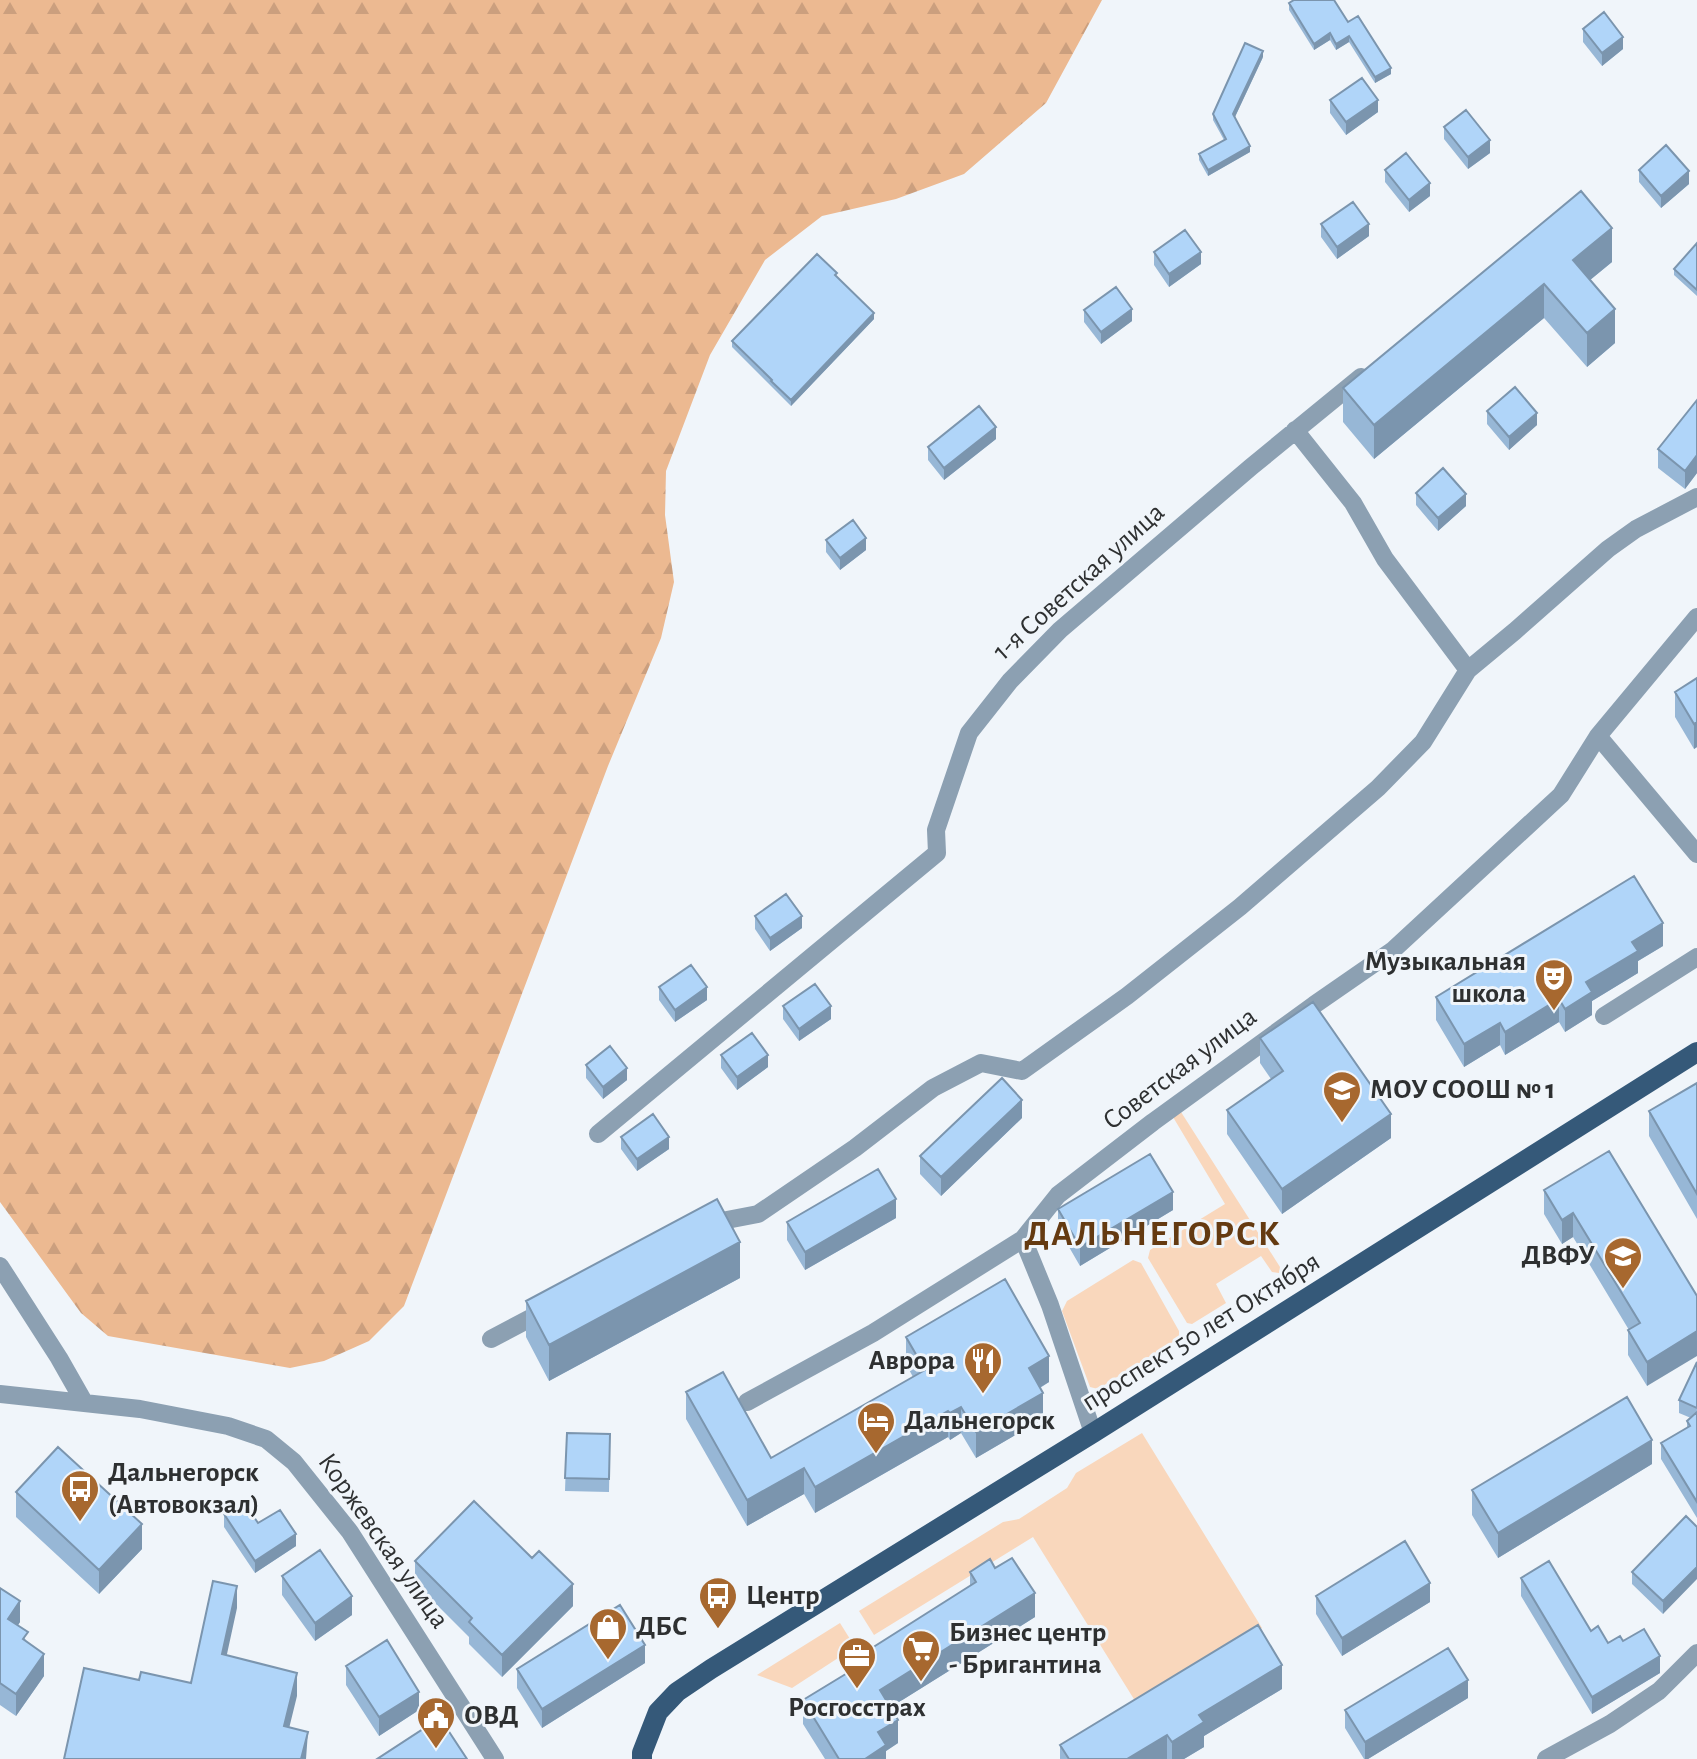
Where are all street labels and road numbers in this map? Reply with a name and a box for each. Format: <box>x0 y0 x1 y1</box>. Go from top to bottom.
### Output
street label: 1-я Советская улица <box>988 498 1170 666</box>
street label: Советская улица <box>1098 1002 1262 1136</box>
street label: проспект 50 лет Октября <box>1077 1247 1325 1417</box>
street label: Коржевская улица <box>312 1448 454 1634</box>

